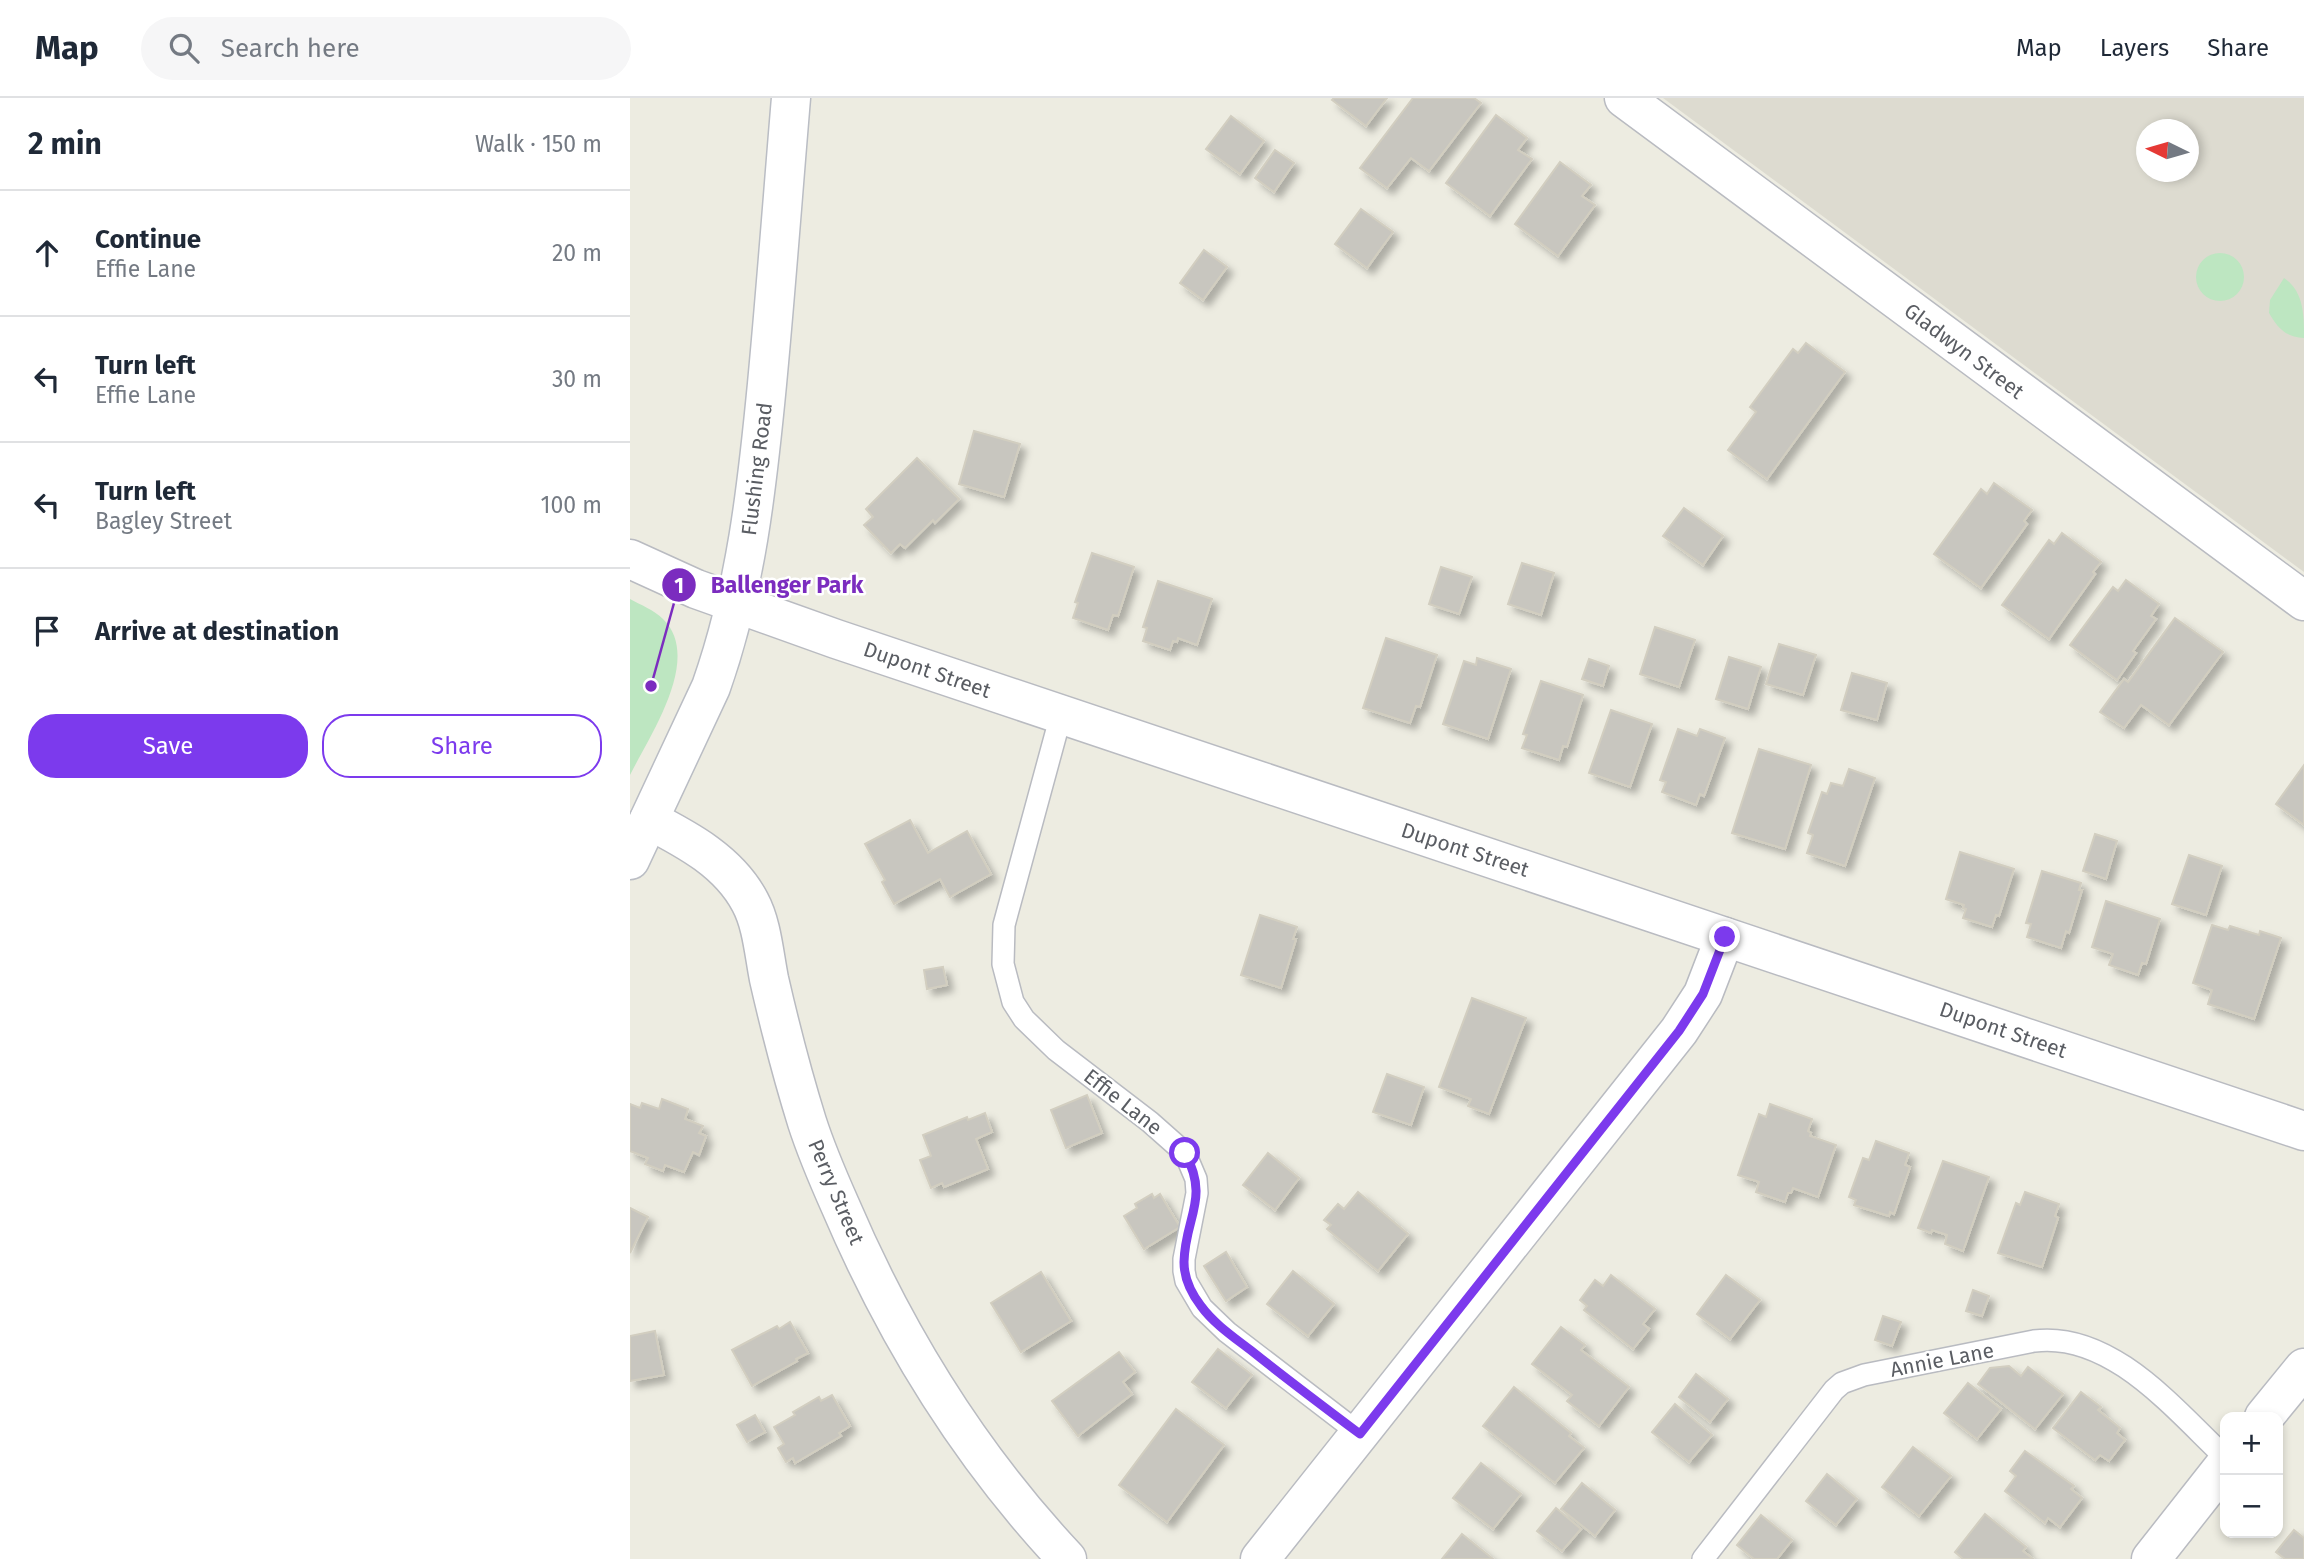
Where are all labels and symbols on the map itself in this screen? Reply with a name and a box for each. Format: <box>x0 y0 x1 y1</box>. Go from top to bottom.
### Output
north arrow <box>2136 119 2199 182</box>
street label: Gladwyn Street <box>1899 297 2029 405</box>
street label: Flushing Road <box>736 401 778 537</box>
callout: Ballenger Park <box>661 563 877 607</box>
text: Ballenger Park <box>711 571 864 599</box>
text: 1 <box>674 573 684 599</box>
street label: Dupont Street <box>860 636 994 704</box>
street label: Dupont Street <box>1398 817 1533 883</box>
route end <box>1709 921 1740 952</box>
street label: Dupont Street <box>1936 996 2070 1064</box>
street label: Effie Lane <box>1079 1063 1167 1141</box>
street label: Perry Street <box>802 1135 870 1249</box>
route start <box>1169 1137 1200 1168</box>
street label: Annie Lane <box>1888 1337 1996 1383</box>

